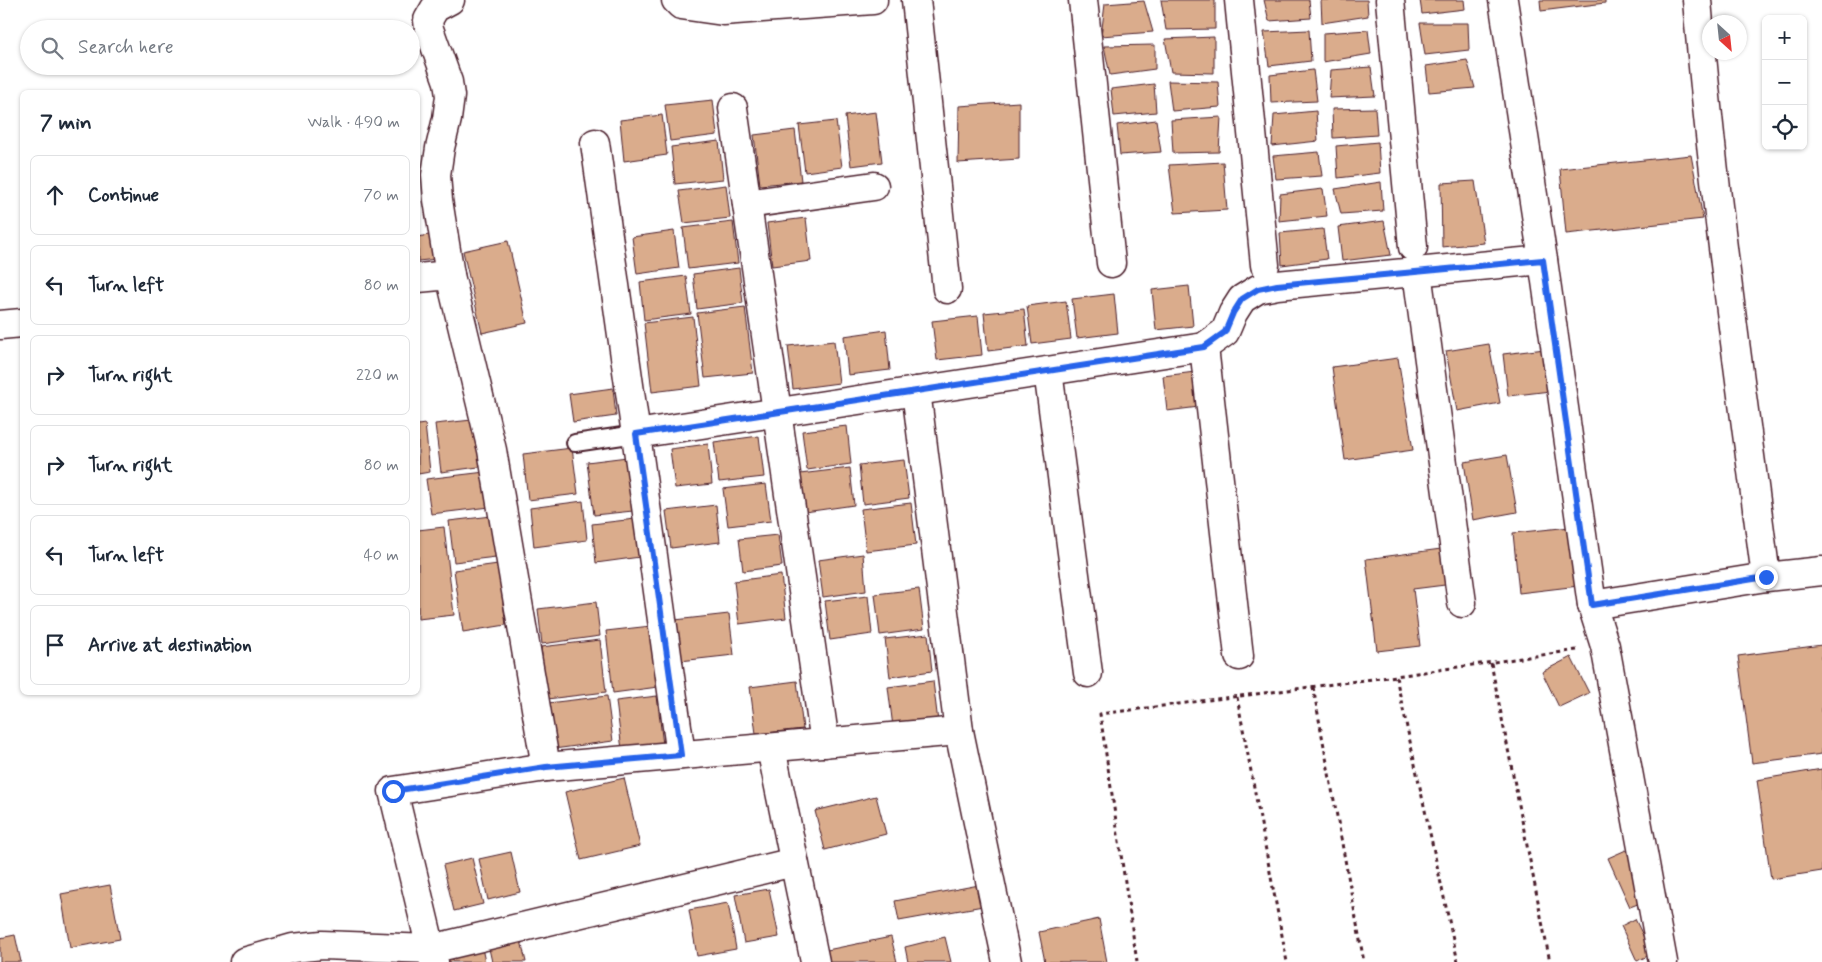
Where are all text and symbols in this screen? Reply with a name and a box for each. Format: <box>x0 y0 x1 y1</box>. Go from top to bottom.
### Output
north arrow <box>1702 15 1747 60</box>
map controls <box>1762 15 1807 150</box>
button: + <box>1762 15 1807 60</box>
search box <box>20 20 420 75</box>
icon: search <box>38 34 66 62</box>
text: Search here <box>78 35 174 60</box>
button: − <box>1762 60 1807 105</box>
button: locate <box>1762 105 1807 150</box>
text: 7 min <box>40 109 92 137</box>
text: Walk · 490 m <box>308 112 400 133</box>
icon: ahead <box>41 181 69 209</box>
text: Continue <box>88 183 159 208</box>
text: 70 m <box>363 185 399 206</box>
icon: left <box>41 271 69 299</box>
text: Turn left <box>88 273 164 298</box>
text: 80 m <box>364 275 399 296</box>
icon: right <box>41 361 69 389</box>
text: Turn right <box>88 363 172 388</box>
text: 220 m <box>356 365 399 386</box>
icon: right <box>41 451 69 479</box>
text: Turn right <box>88 453 172 478</box>
text: 80 m <box>364 455 399 476</box>
icon: left <box>41 541 69 569</box>
text: Turn left <box>88 543 164 568</box>
text: 40 m <box>363 545 399 566</box>
route end <box>1755 566 1778 589</box>
icon: arrive <box>41 631 69 659</box>
text: Arrive at destination <box>88 633 252 658</box>
route start <box>382 780 405 803</box>

